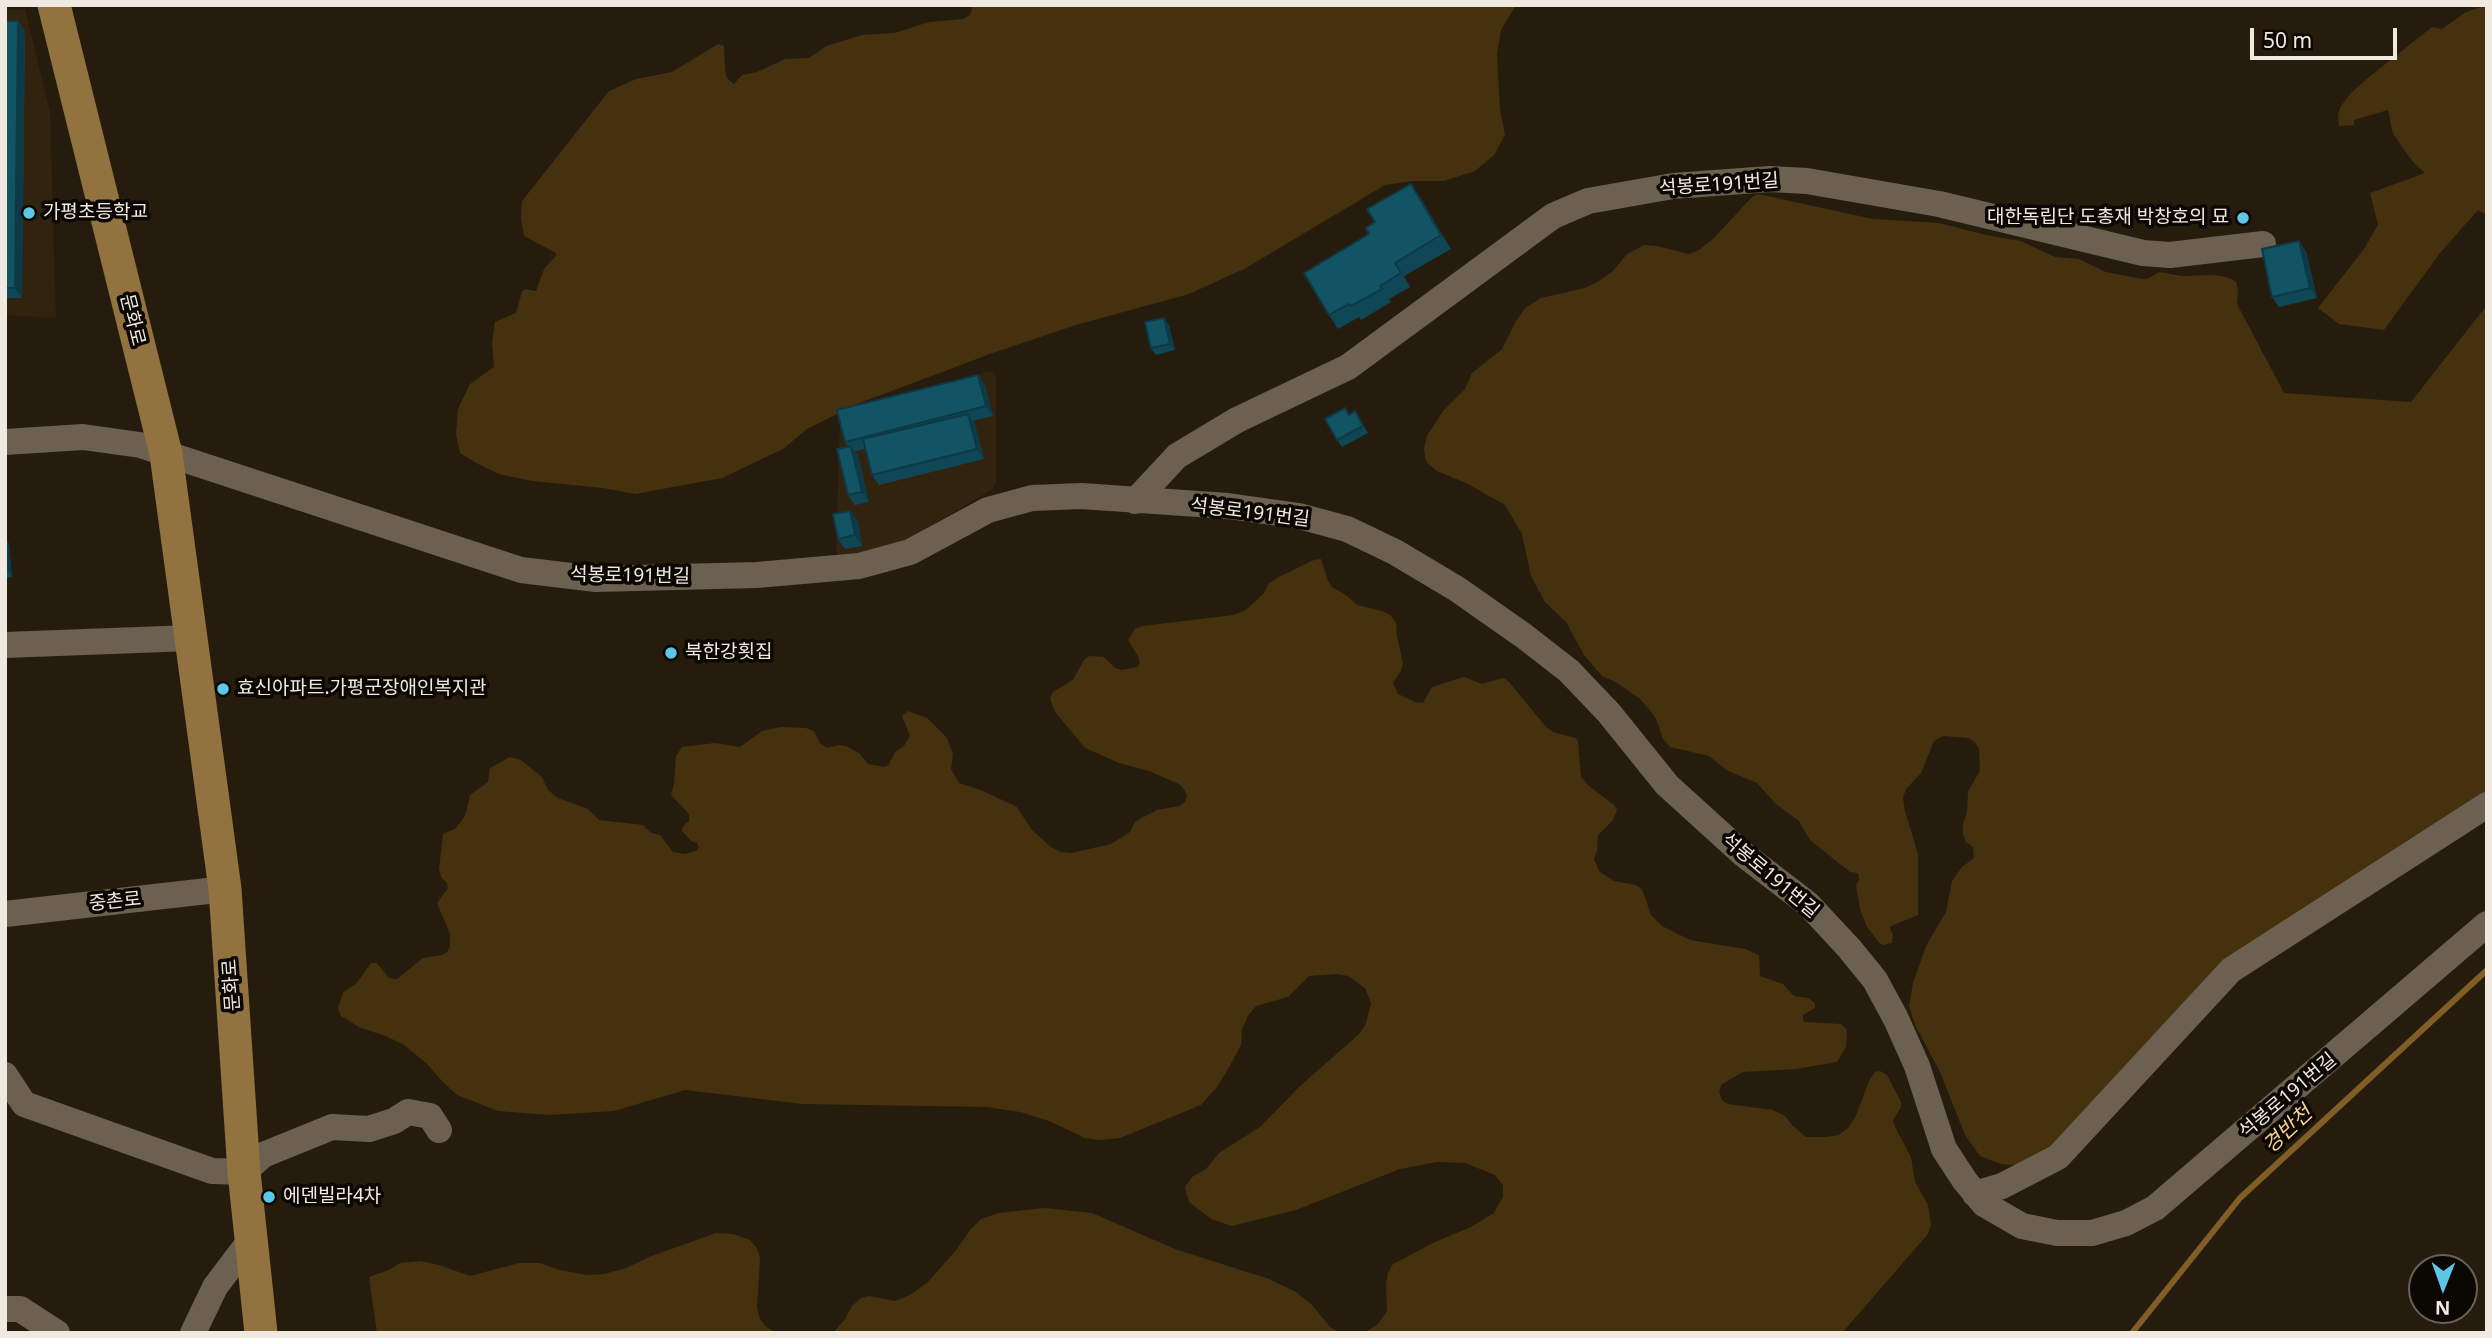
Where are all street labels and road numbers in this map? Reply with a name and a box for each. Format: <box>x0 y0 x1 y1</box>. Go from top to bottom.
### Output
street label: 석봉로191번길 <box>1658 169 1780 201</box>
street label: 문화로 <box>115 292 149 348</box>
street label: 석봉로191번길 <box>1189 494 1311 532</box>
street label: 석봉로191번길 <box>570 564 690 588</box>
street label: 석봉로191번길 <box>1717 829 1823 923</box>
street label: 중촌로 <box>88 888 142 916</box>
street label: 문화로 <box>219 958 245 1012</box>
street label: 석봉로191번길 <box>2235 1049 2341 1143</box>

